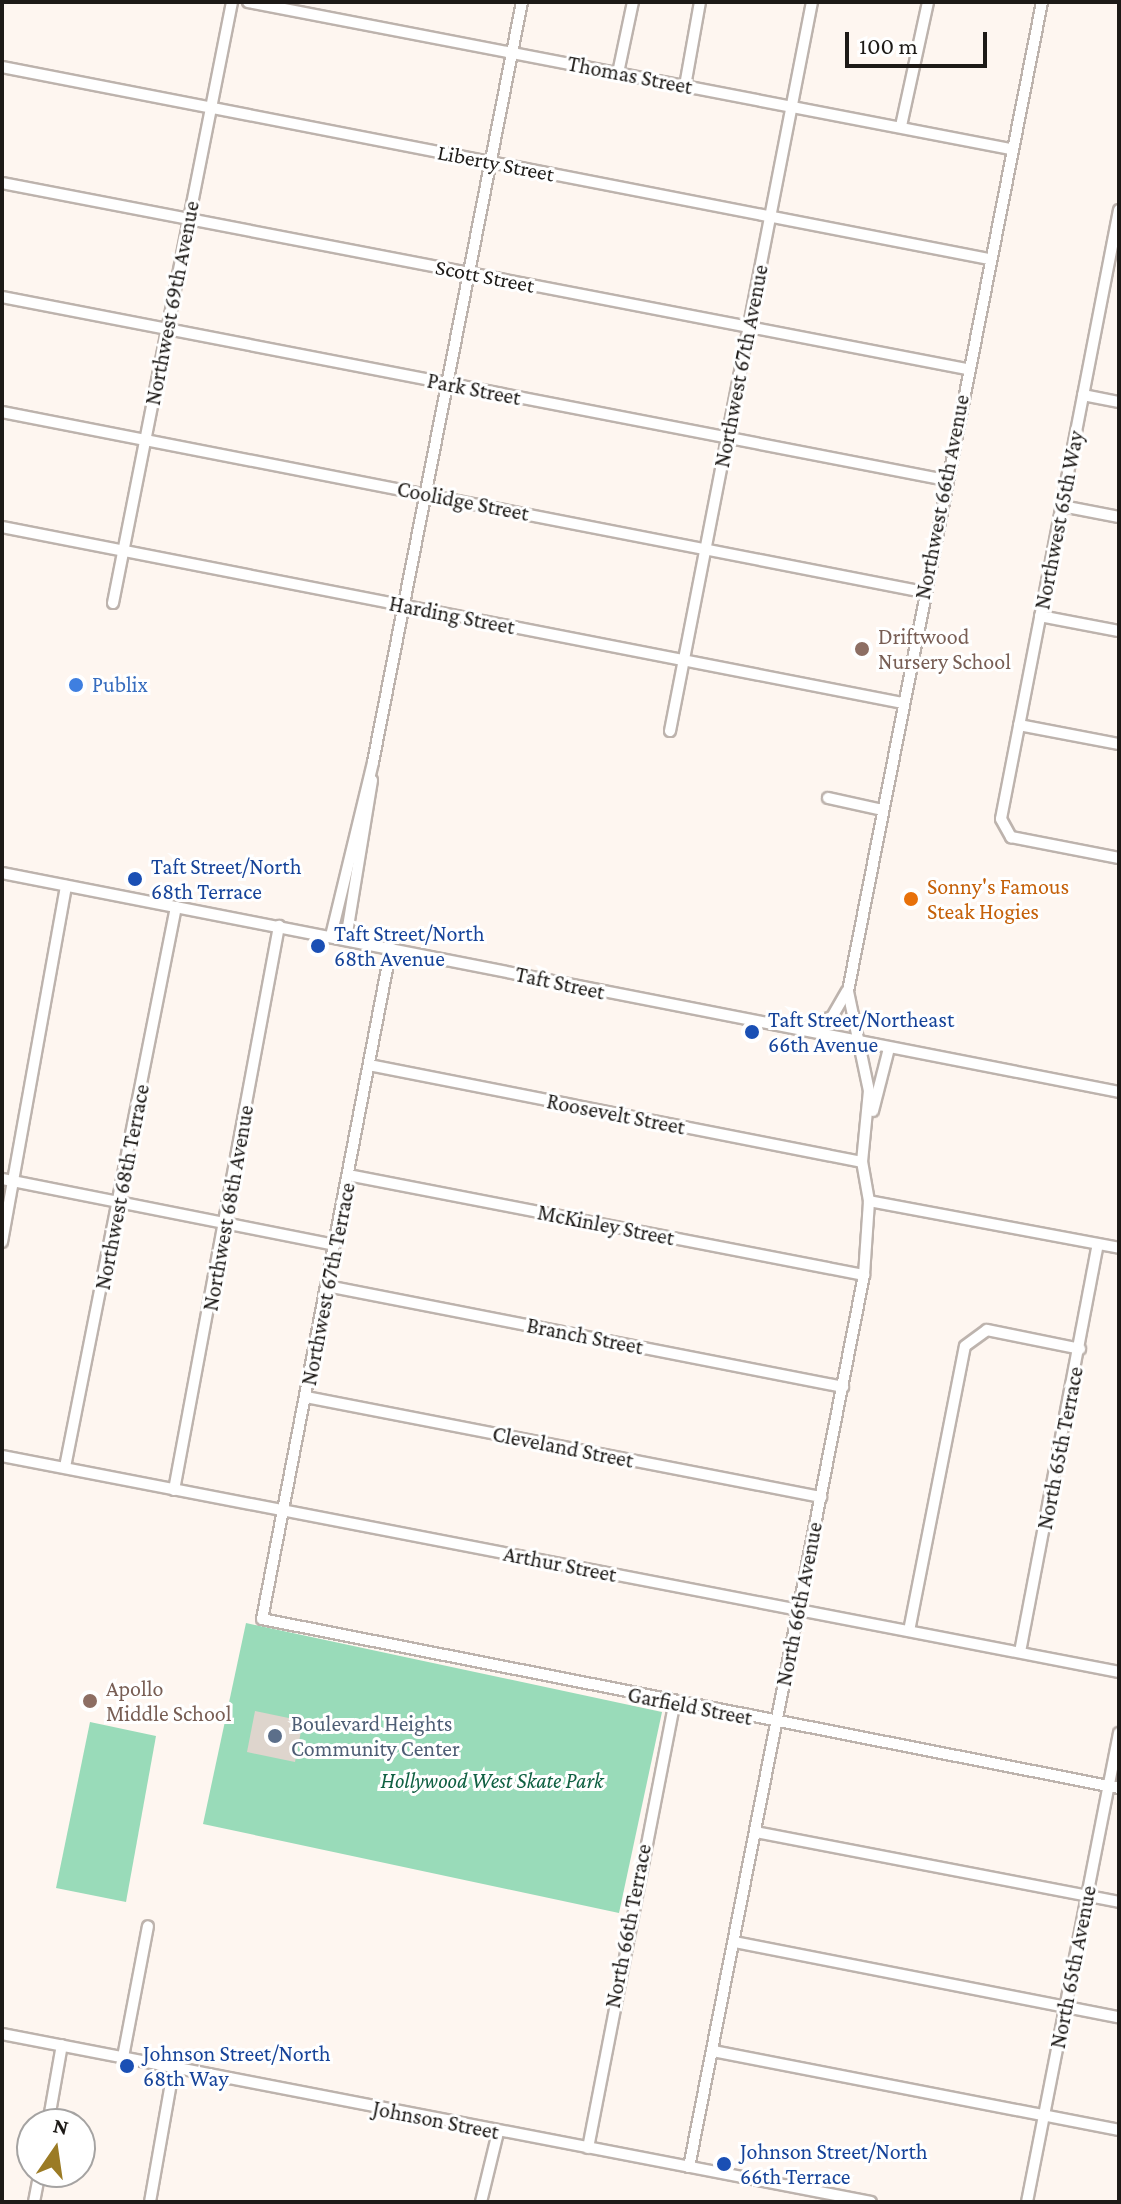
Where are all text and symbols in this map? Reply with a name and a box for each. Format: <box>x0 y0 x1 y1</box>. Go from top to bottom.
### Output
scale bar <box>849 16 991 66</box>
text: 100 m <box>859 32 918 59</box>
street label: Thomas Street <box>565 50 695 100</box>
street label: Liberty Street <box>435 139 557 187</box>
street label: Northwest 69th Avenue <box>139 199 205 407</box>
street label: Scott Street <box>433 253 537 299</box>
street label: Northwest 67th Avenue <box>708 262 774 470</box>
street label: Park Street <box>425 367 523 411</box>
street label: Northwest 66th Avenue <box>909 392 975 602</box>
street label: Northwest 65th Way <box>1029 428 1089 612</box>
street label: Coolidge Street <box>395 475 531 527</box>
street label: Harding Street <box>387 590 517 640</box>
place label: Driftwood Nursery School <box>878 623 1011 674</box>
marker: Driftwood Nursery School <box>853 640 871 658</box>
place label: Publix <box>92 672 148 698</box>
marker: Publix <box>67 676 85 694</box>
place label: Taft Street/North 68th Terrace <box>151 853 301 904</box>
marker: Taft Street/North 68th Terrace <box>126 870 144 888</box>
place label: Sonny's Famous Steak Hogies <box>927 873 1069 924</box>
marker: Sonny's Famous Steak Hogies <box>902 890 920 908</box>
place label: Taft Street/North 68th Avenue <box>334 920 484 972</box>
marker: Taft Street/North 68th Avenue <box>309 937 327 955</box>
street label: Taft Street <box>513 961 607 1005</box>
place label: Taft Street/Northeast 66th Avenue <box>768 1006 954 1058</box>
marker: Taft Street/Northeast 66th Avenue <box>743 1023 761 1041</box>
street label: Northwest 68th Terrace <box>89 1082 155 1292</box>
street label: Roosevelt Street <box>545 1088 687 1140</box>
street label: Northwest 68th Avenue <box>197 1103 259 1313</box>
street label: Northwest 67th Terrace <box>295 1180 361 1388</box>
street label: McKinley Street <box>535 1199 677 1251</box>
street label: Branch Street <box>525 1312 645 1360</box>
street label: North 65th Terrace <box>1031 1364 1089 1532</box>
street label: Cleveland Street <box>490 1420 636 1474</box>
street label: North 66th Avenue <box>770 1520 828 1688</box>
street label: Arthur Street <box>501 1540 619 1588</box>
place label: Apollo Middle School <box>106 1675 231 1726</box>
street label: Garfield Street <box>625 1681 755 1731</box>
marker: Apollo Middle School <box>81 1692 99 1710</box>
place label: Boulevard Heights Community Center <box>291 1710 460 1762</box>
marker: Boulevard Heights Community Center <box>266 1727 284 1745</box>
park label: Hollywood West Skate Park <box>380 1768 604 1794</box>
street label: North 66th Terrace <box>599 1842 657 2010</box>
street label: North 65th Avenue <box>1044 1883 1102 2051</box>
place label: Johnson Street/North 68th Way <box>143 2040 331 2092</box>
marker: Johnson Street/North 68th Way <box>118 2057 136 2075</box>
street label: Johnson Street <box>371 2095 501 2145</box>
north arrow <box>16 2108 96 2188</box>
text: N <box>51 2112 71 2140</box>
place label: Johnson Street/North 66th Terrace <box>740 2138 928 2190</box>
marker: Johnson Street/North 66th Terrace <box>715 2155 733 2173</box>

